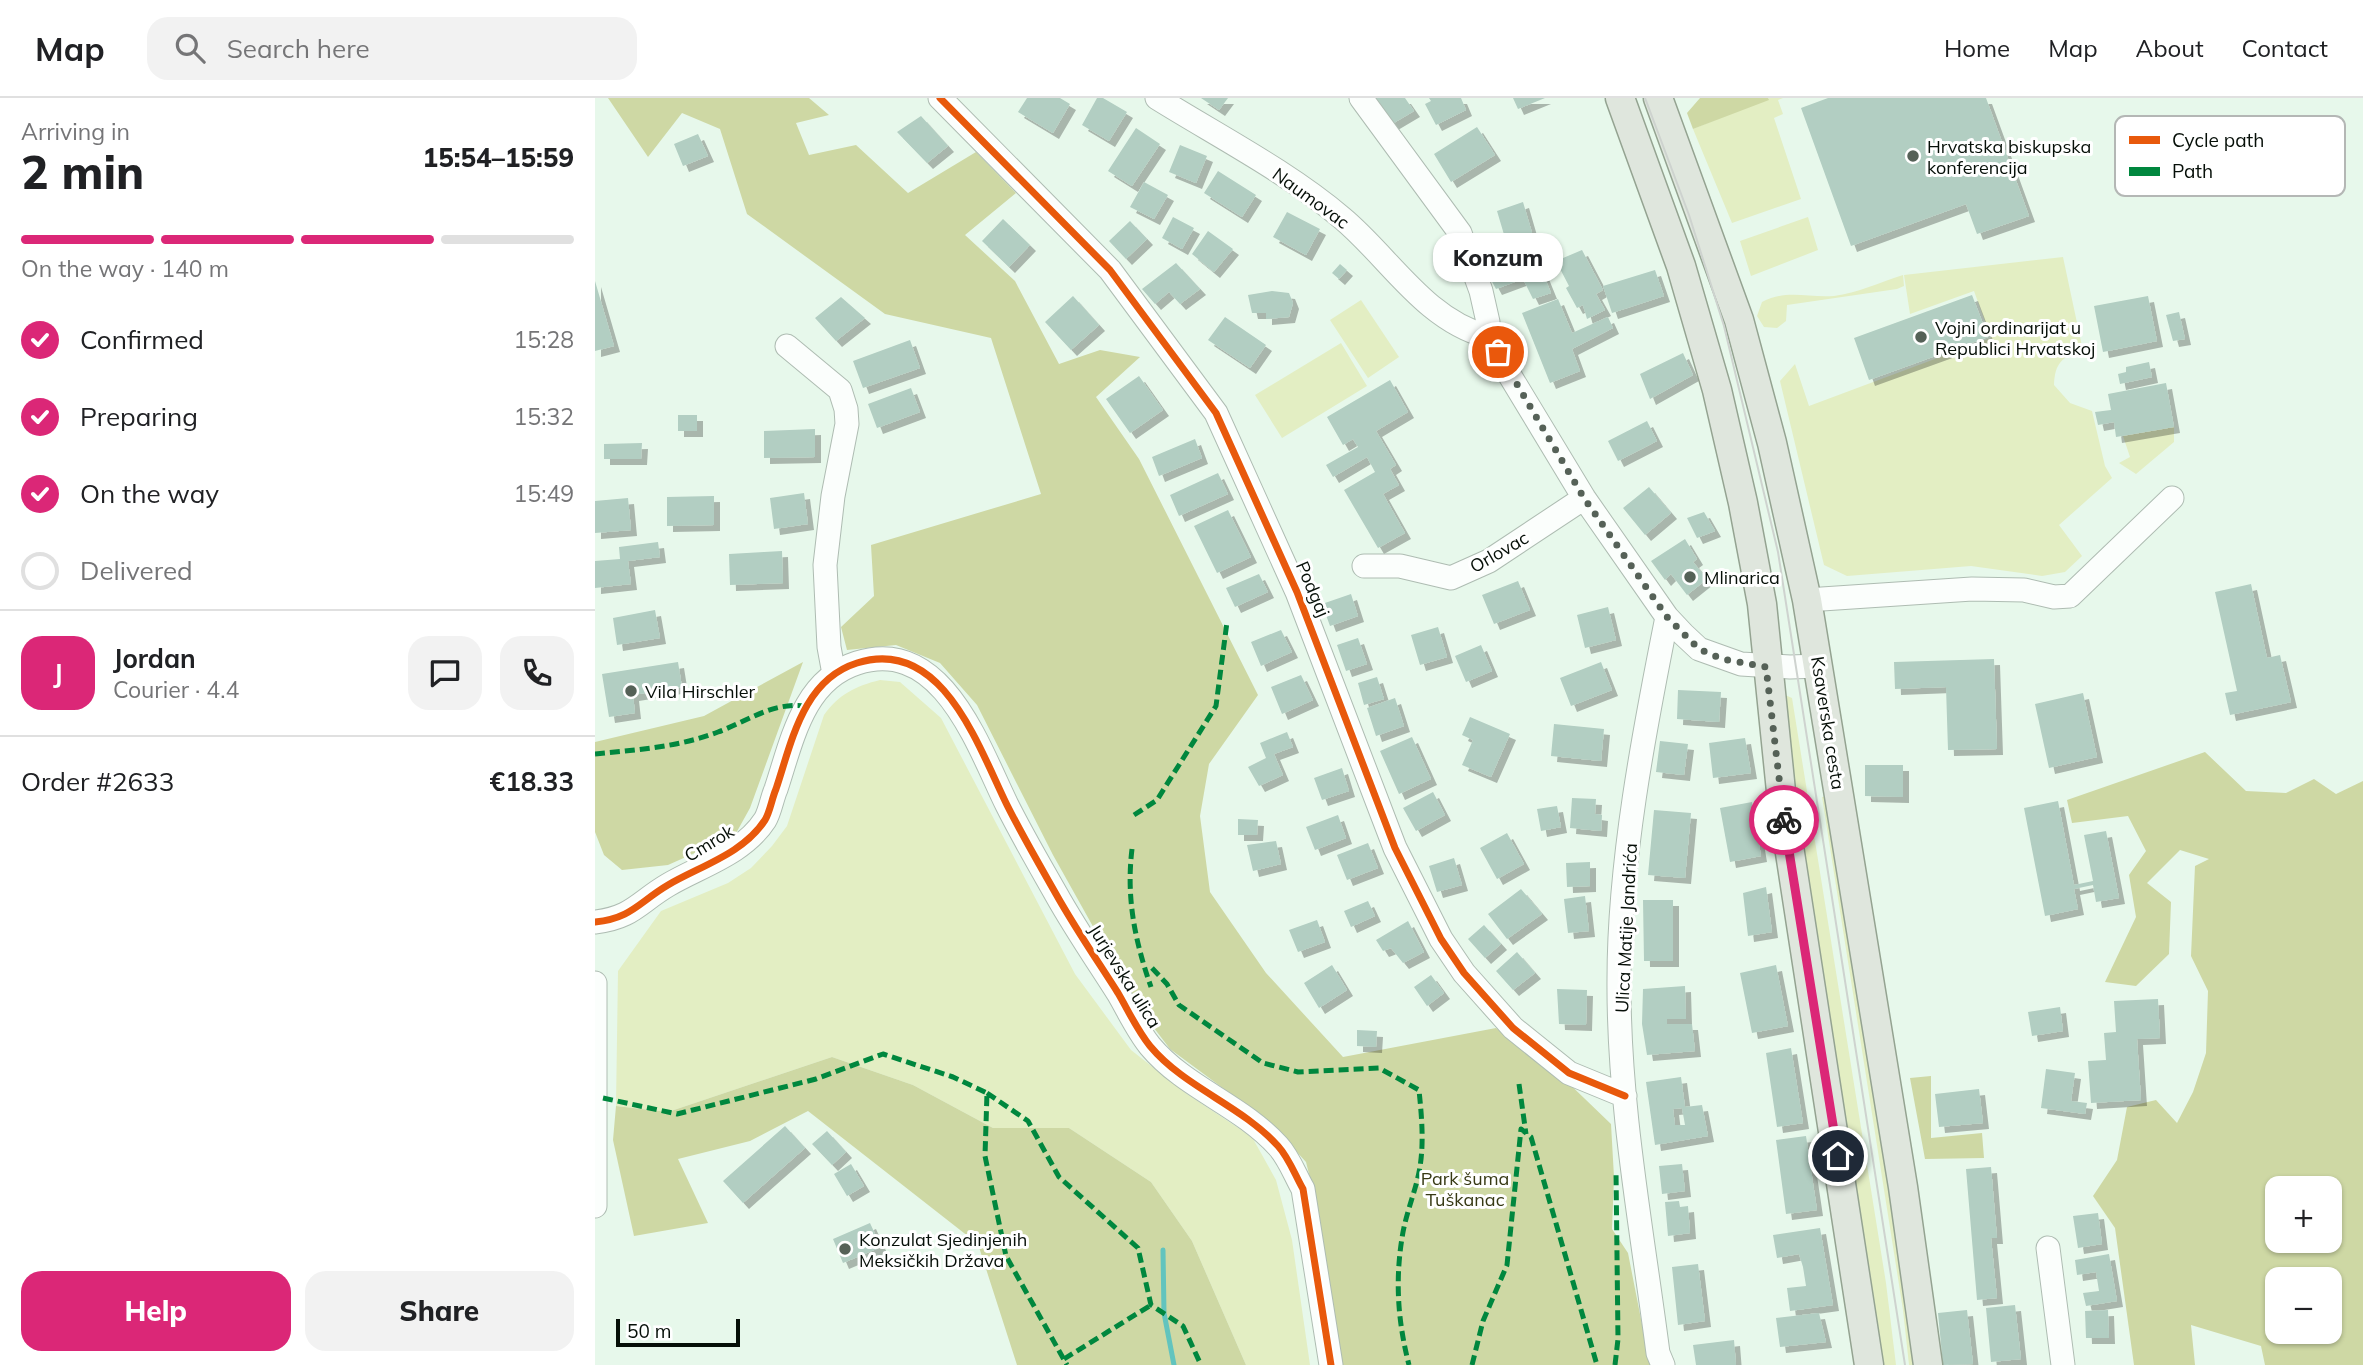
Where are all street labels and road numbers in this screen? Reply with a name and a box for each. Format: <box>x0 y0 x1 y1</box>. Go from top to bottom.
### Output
street label: Naumovac <box>1268 162 1354 234</box>
street label: Orlovac <box>1466 526 1533 578</box>
street label: Podgaj <box>1291 558 1335 620</box>
street label: Ksaverska cesta <box>1806 655 1850 791</box>
street label: Cmrok <box>680 819 739 867</box>
street label: Ulica Matije Jandrića <box>1610 842 1642 1014</box>
street label: Jurjevska ulica <box>1084 920 1166 1032</box>

